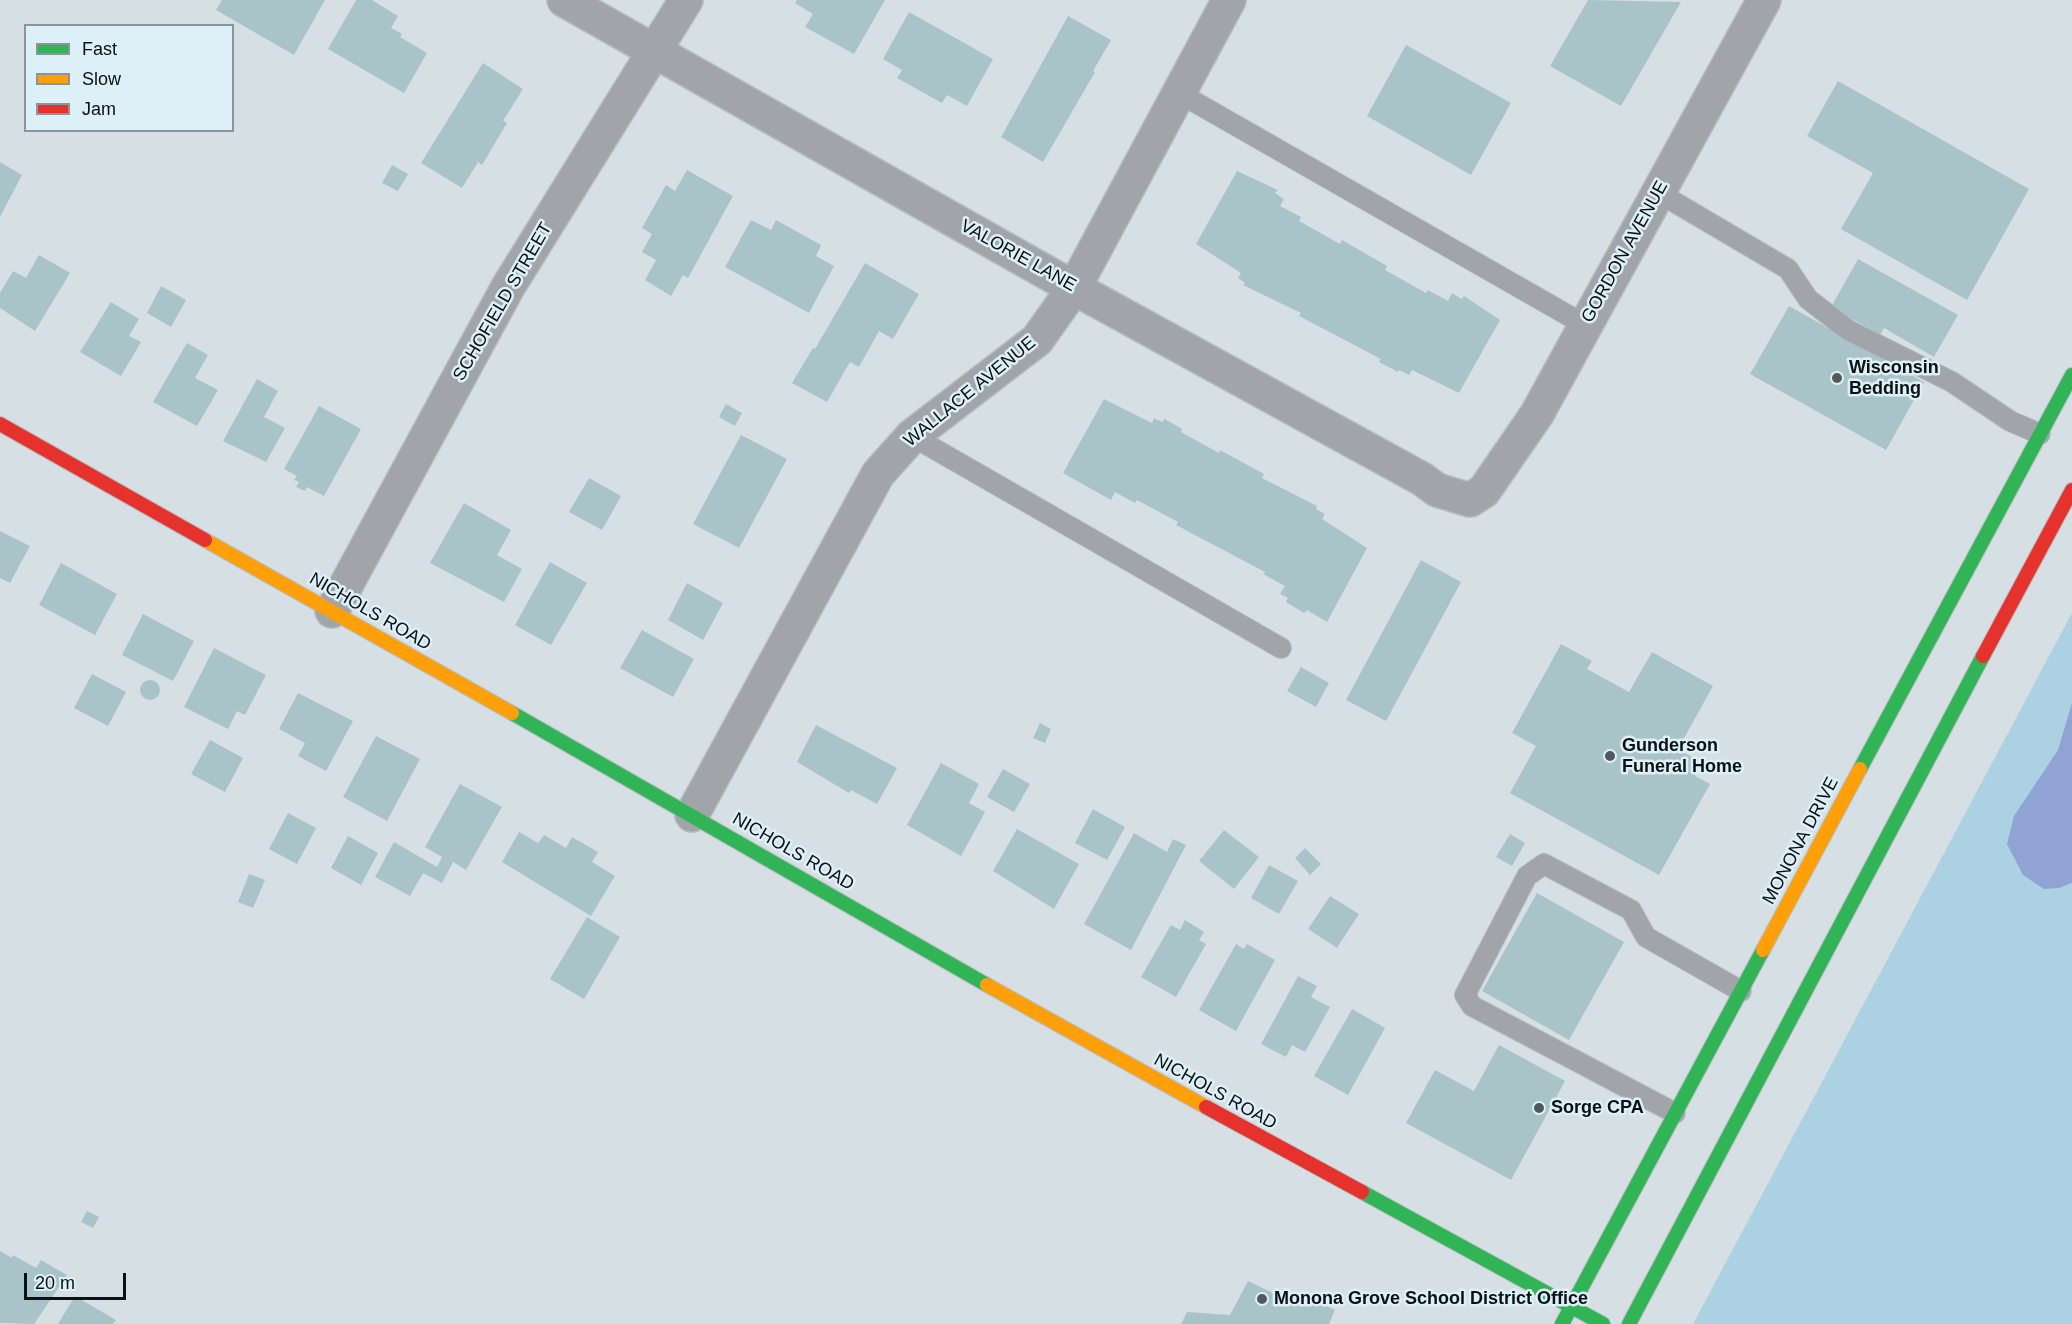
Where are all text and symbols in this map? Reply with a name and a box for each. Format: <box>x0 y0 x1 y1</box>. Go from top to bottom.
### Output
legend <box>24 24 234 132</box>
text: Fast <box>82 39 117 59</box>
text: Slow <box>82 69 121 89</box>
text: Jam <box>82 99 116 119</box>
street label: GORDON AVENUE <box>1577 177 1673 327</box>
street label: VALORIE LANE <box>956 215 1080 297</box>
street label: SCHOFIELD STREET <box>449 219 557 385</box>
street label: WALLACE AVENUE <box>900 332 1040 452</box>
place label: Wisconsin Bedding <box>1849 357 1939 400</box>
marker: Wisconsin Bedding <box>1830 371 1844 385</box>
street label: NICHOLS ROAD <box>305 568 435 656</box>
place label: Gunderson Funeral Home <box>1622 735 1742 777</box>
marker: Gunderson Funeral Home <box>1603 749 1617 763</box>
street label: MONONA DRIVE <box>1758 774 1844 908</box>
street label: NICHOLS ROAD <box>728 808 858 896</box>
street label: NICHOLS ROAD <box>1150 1049 1280 1135</box>
place label: Sorge CPA <box>1551 1097 1644 1119</box>
marker: Sorge CPA <box>1532 1101 1546 1115</box>
scale bar <box>27 1261 129 1299</box>
text: 20 m <box>35 1273 75 1293</box>
place label: Monona Grove School District Office <box>1274 1288 1588 1310</box>
marker: Monona Grove School District Office <box>1255 1292 1269 1306</box>

